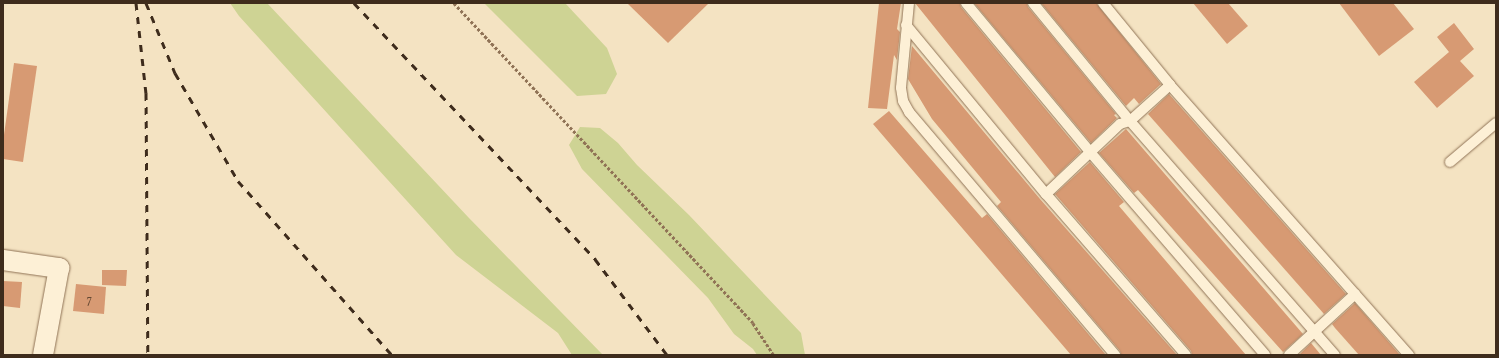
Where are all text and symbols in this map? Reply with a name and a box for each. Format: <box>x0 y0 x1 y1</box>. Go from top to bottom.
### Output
house number: 7 <box>86 297 92 309</box>

